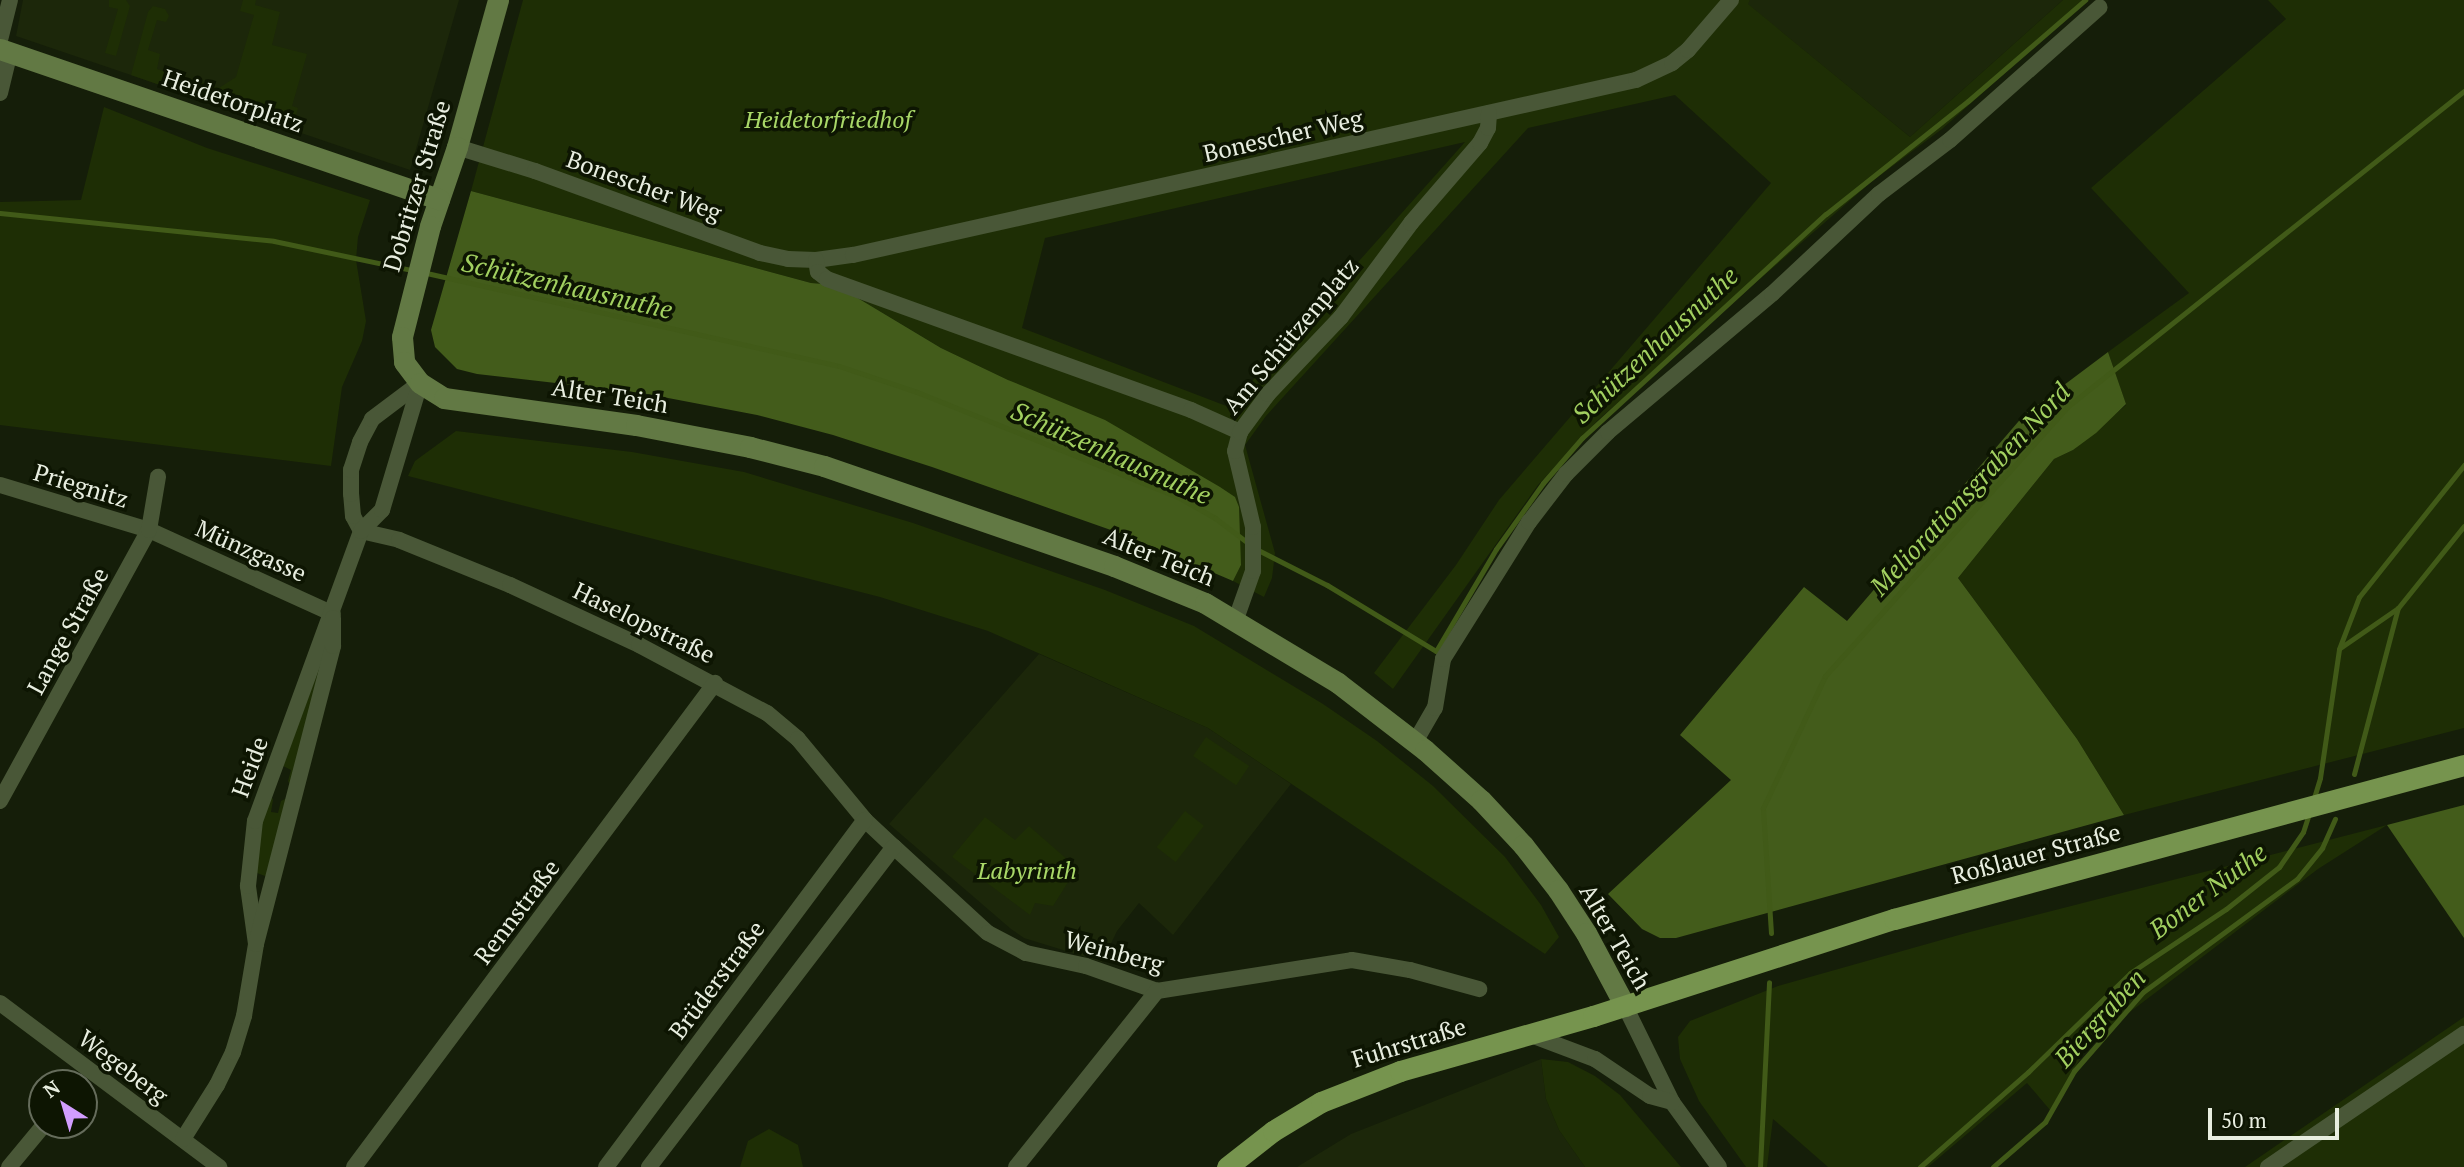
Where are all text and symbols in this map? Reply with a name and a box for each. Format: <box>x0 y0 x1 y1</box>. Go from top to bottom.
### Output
street label: Heidetorplatz <box>159 63 307 139</box>
street label: Dobritzer Straße <box>377 97 457 275</box>
street label: Bonescher Weg <box>1200 104 1366 168</box>
park label: Heidetorfriedhof <box>744 106 912 134</box>
street label: Bonescher Weg <box>563 145 725 227</box>
water label: Schützenhausnuthe <box>459 247 675 325</box>
street label: Am Schützenplatz <box>1217 252 1365 420</box>
water label: Schützenhausnuthe <box>1566 260 1744 430</box>
street label: Alter Teich <box>550 373 670 419</box>
water label: Meliorationsgraben Nord <box>1864 376 2076 602</box>
water label: Schützenhausnuthe <box>1006 395 1216 511</box>
street label: Priegnitz <box>30 458 132 514</box>
street label: Münzgasse <box>191 514 311 588</box>
street label: Alter Teich <box>1099 522 1219 592</box>
street label: Lange Straße <box>21 563 115 699</box>
street label: Haselopstraße <box>568 576 720 670</box>
street label: Heide <box>226 733 274 801</box>
street label: Roßlauer Straße <box>1948 818 2124 890</box>
water label: Boner Nuthe <box>2143 837 2273 945</box>
street label: Rennstraße <box>468 854 566 970</box>
park label: Labyrinth <box>977 857 1077 885</box>
street label: Alter Teich <box>1573 879 1657 995</box>
street label: Brüderstraße <box>663 915 771 1045</box>
street label: Weinberg <box>1061 925 1167 979</box>
water label: Biergraben <box>2048 963 2152 1073</box>
street label: Fuhrstraße <box>1348 1012 1470 1074</box>
street label: Wegeberg <box>73 1024 173 1110</box>
north arrow <box>28 1069 98 1139</box>
text: N <box>38 1074 65 1103</box>
scale bar <box>2212 1094 2343 1138</box>
text: 50 m <box>2221 1106 2267 1134</box>

